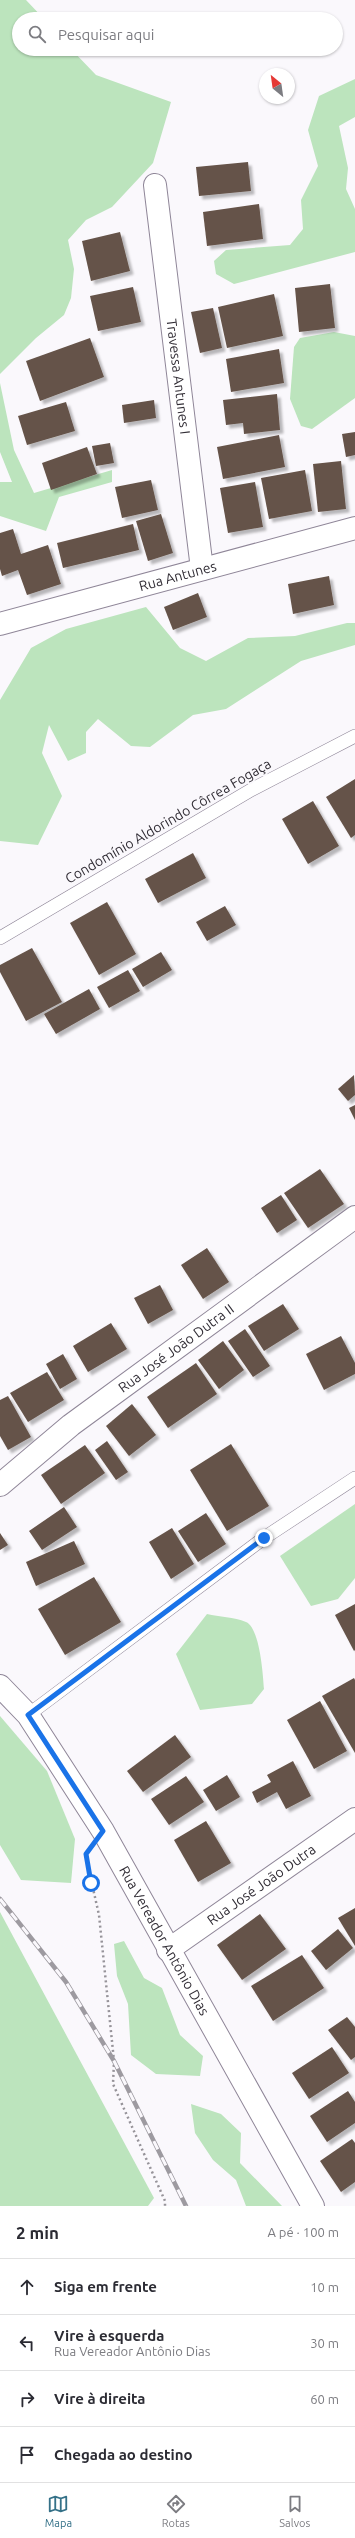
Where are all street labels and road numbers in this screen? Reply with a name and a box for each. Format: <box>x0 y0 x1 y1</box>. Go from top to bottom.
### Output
street label: Travessa Antunes I <box>163 318 193 435</box>
street label: Rua Antunes <box>137 558 218 594</box>
street label: Condomínio Aldorindo Côrrea Fogaça <box>62 755 274 887</box>
street label: Rua José João Dutra II <box>115 1301 237 1396</box>
street label: Rua José João Dutra <box>204 1841 319 1928</box>
street label: Rua Vereador Antônio Dias <box>116 1863 213 2018</box>

